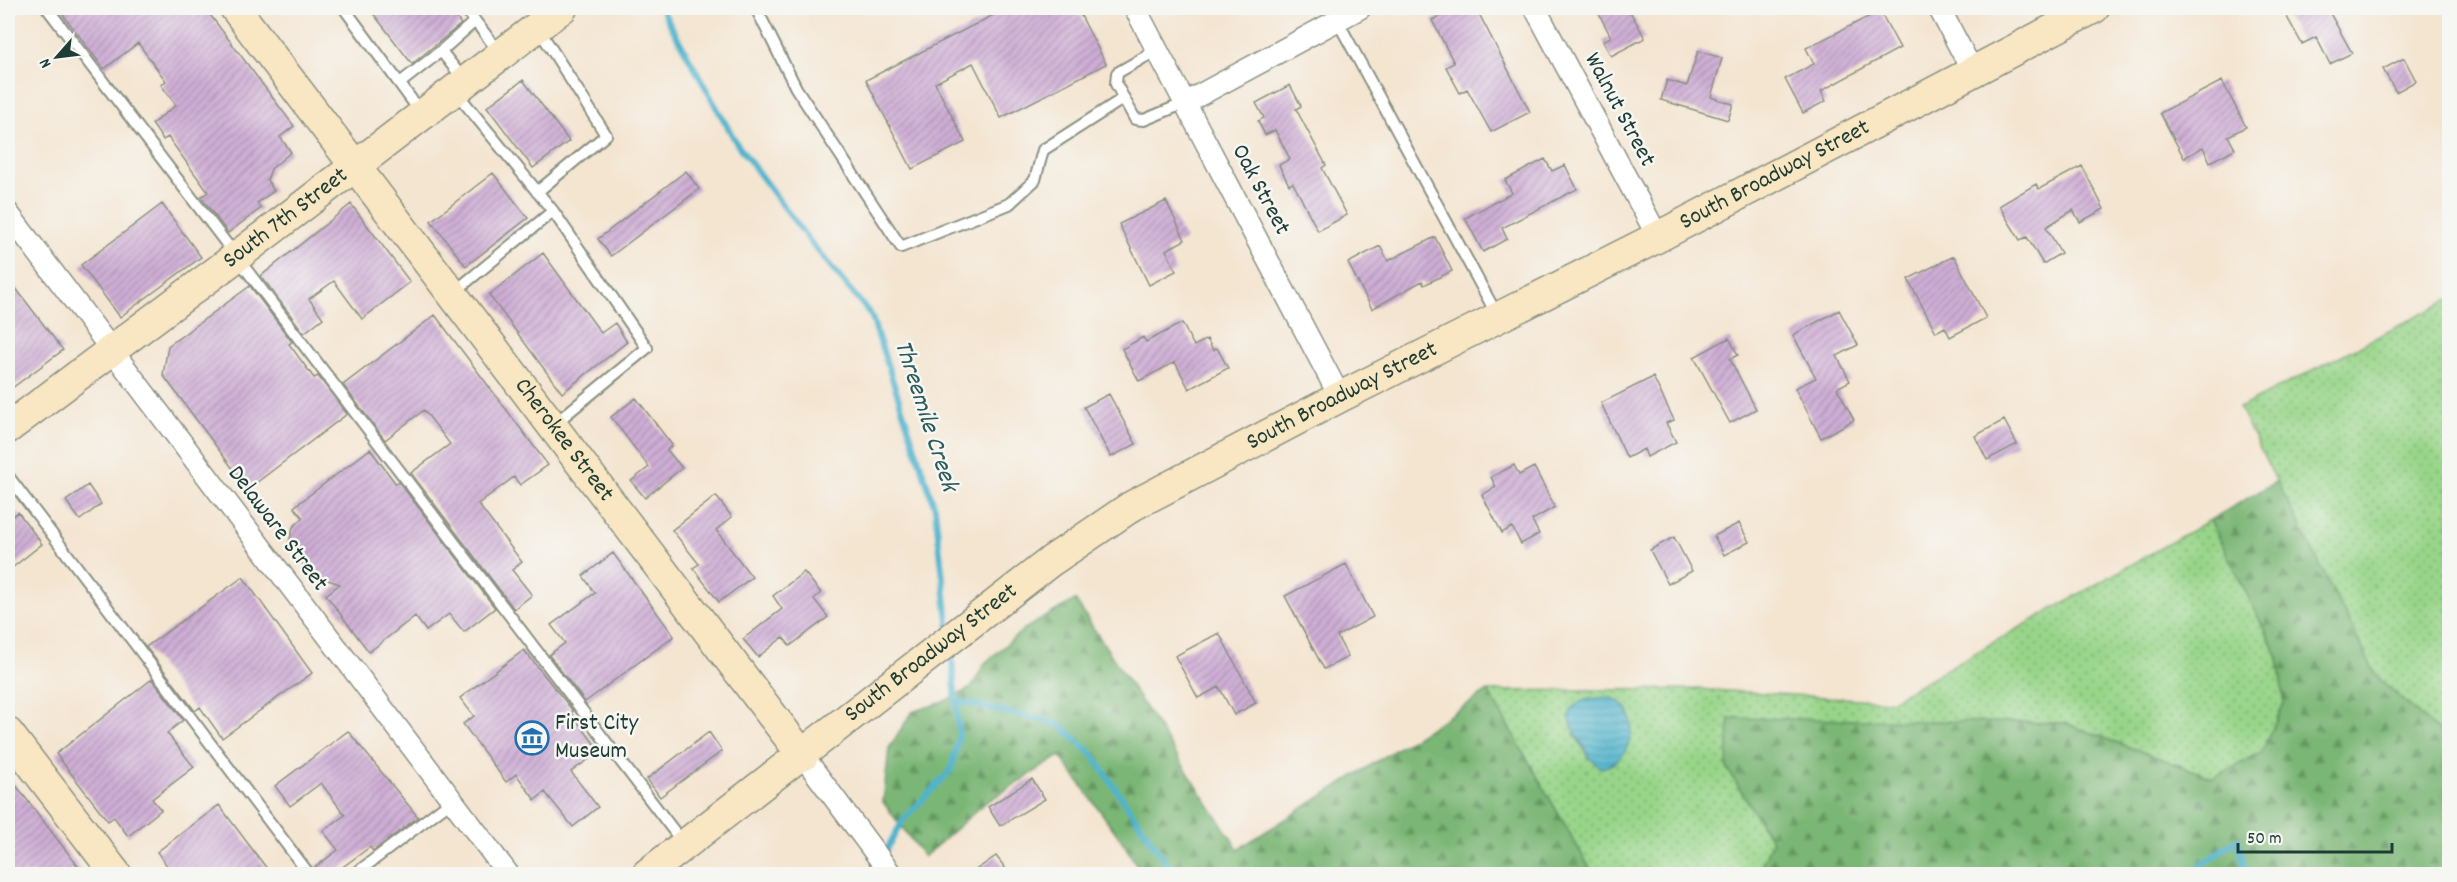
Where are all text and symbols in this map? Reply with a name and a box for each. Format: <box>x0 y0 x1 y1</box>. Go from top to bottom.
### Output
north arrow <box>27 27 87 87</box>
street label: Walnut Street <box>1575 47 1663 173</box>
text: N <box>34 54 58 72</box>
street label: South Broadway Street <box>1674 111 1876 240</box>
street label: Oak Street <box>1222 138 1298 242</box>
street label: South 7th Street <box>216 160 356 278</box>
street label: South Broadway Street <box>1241 333 1444 460</box>
water label: Threemile Creek <box>883 336 968 499</box>
street label: Cherokee Street <box>505 371 622 510</box>
street label: Delaware Street <box>218 459 336 599</box>
street label: South Broadway Street <box>838 575 1025 732</box>
place label: First City Museum <box>555 707 640 769</box>
museum icon: First City Museum <box>514 720 550 756</box>
scale bar <box>2238 816 2392 854</box>
text: 50 m <box>2247 827 2282 852</box>

